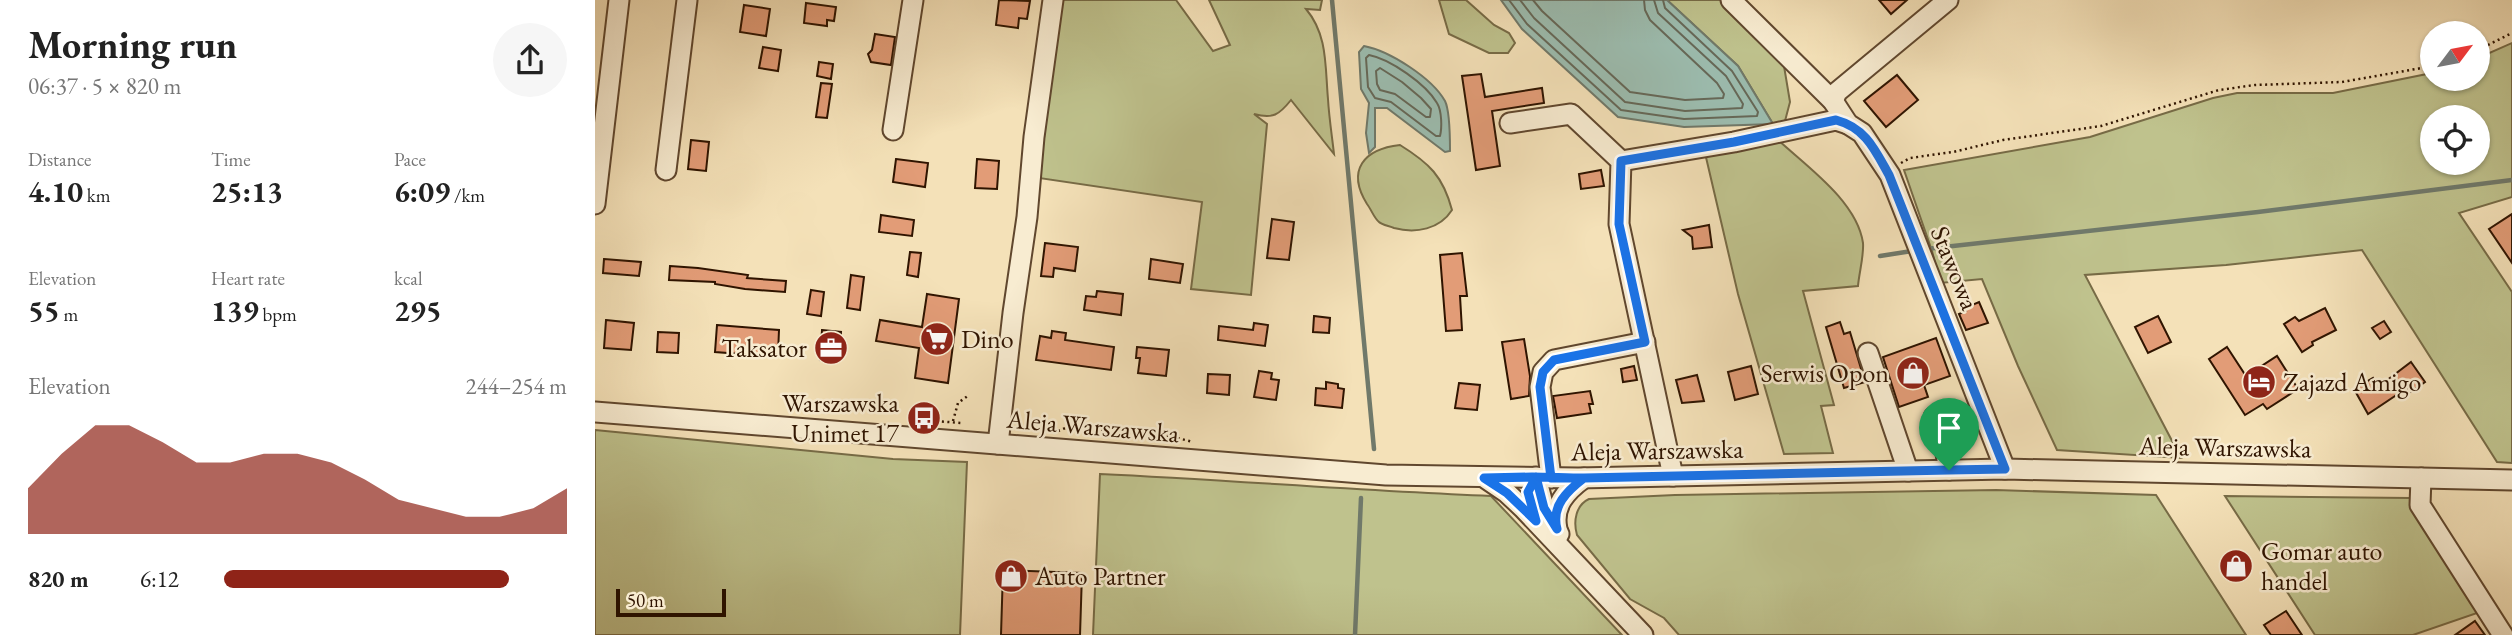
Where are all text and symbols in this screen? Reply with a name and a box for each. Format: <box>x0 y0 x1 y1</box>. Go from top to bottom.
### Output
text: Morning run <box>28 20 237 69</box>
north arrow <box>2420 21 2490 91</box>
map controls <box>2420 21 2490 175</box>
button: share <box>493 23 567 97</box>
text: 06:37 · 5 × 820 m <box>28 71 181 101</box>
button: locate <box>2420 105 2490 175</box>
text: Distance <box>28 147 91 172</box>
text: Time <box>211 147 251 172</box>
text: Pace <box>394 147 426 172</box>
text: 4.10 <box>28 172 83 211</box>
text: 25:13 <box>211 172 283 211</box>
text: 6:09 <box>394 172 450 211</box>
text: km <box>83 183 111 208</box>
text: /km <box>450 183 485 208</box>
street label: Stawowa <box>1923 221 1987 316</box>
text: Elevation <box>28 266 96 291</box>
text: Heart rate <box>211 266 285 291</box>
text: kcal <box>394 266 423 291</box>
text: 55 <box>28 291 60 330</box>
text: 139 <box>211 291 259 330</box>
text: 295 <box>394 291 442 330</box>
text: m <box>60 302 78 327</box>
text: bpm <box>259 302 297 327</box>
supermarket icon: Dino <box>918 320 956 358</box>
place label: Dino <box>961 322 1014 356</box>
office icon: Taksator <box>812 329 850 367</box>
place label: Taksator <box>721 331 807 365</box>
shop icon: Serwis Opon <box>1894 354 1932 392</box>
place label: Serwis Opon <box>1760 356 1889 390</box>
hotel icon: Zajazd Amigo <box>2240 363 2278 401</box>
place label: Zajazd Amigo <box>2283 365 2421 399</box>
text: Elevation <box>28 371 111 401</box>
text: 244–254 m <box>466 371 567 401</box>
place label: Warszawska Unimet 17 <box>782 386 900 450</box>
pin <box>1919 398 1979 470</box>
bus stop icon: Warszawska Unimet 17 <box>905 399 943 437</box>
street label: Aleja Warszawska <box>1004 401 1181 451</box>
icon: arrive <box>1930 409 1968 447</box>
street label: Aleja Warszawska <box>2137 428 2312 466</box>
street label: Aleja Warszawska <box>1569 431 1744 469</box>
place label: Gomar auto handel <box>2261 534 2382 598</box>
shop icon: Gomar auto handel <box>2217 547 2255 585</box>
shop icon: Auto Partner <box>992 557 1030 595</box>
place label: Auto Partner <box>1034 559 1166 593</box>
text: 820 m <box>28 564 89 594</box>
text: 6:12 <box>140 564 179 594</box>
scale bar <box>616 586 726 618</box>
text: 50 m <box>627 588 664 613</box>

